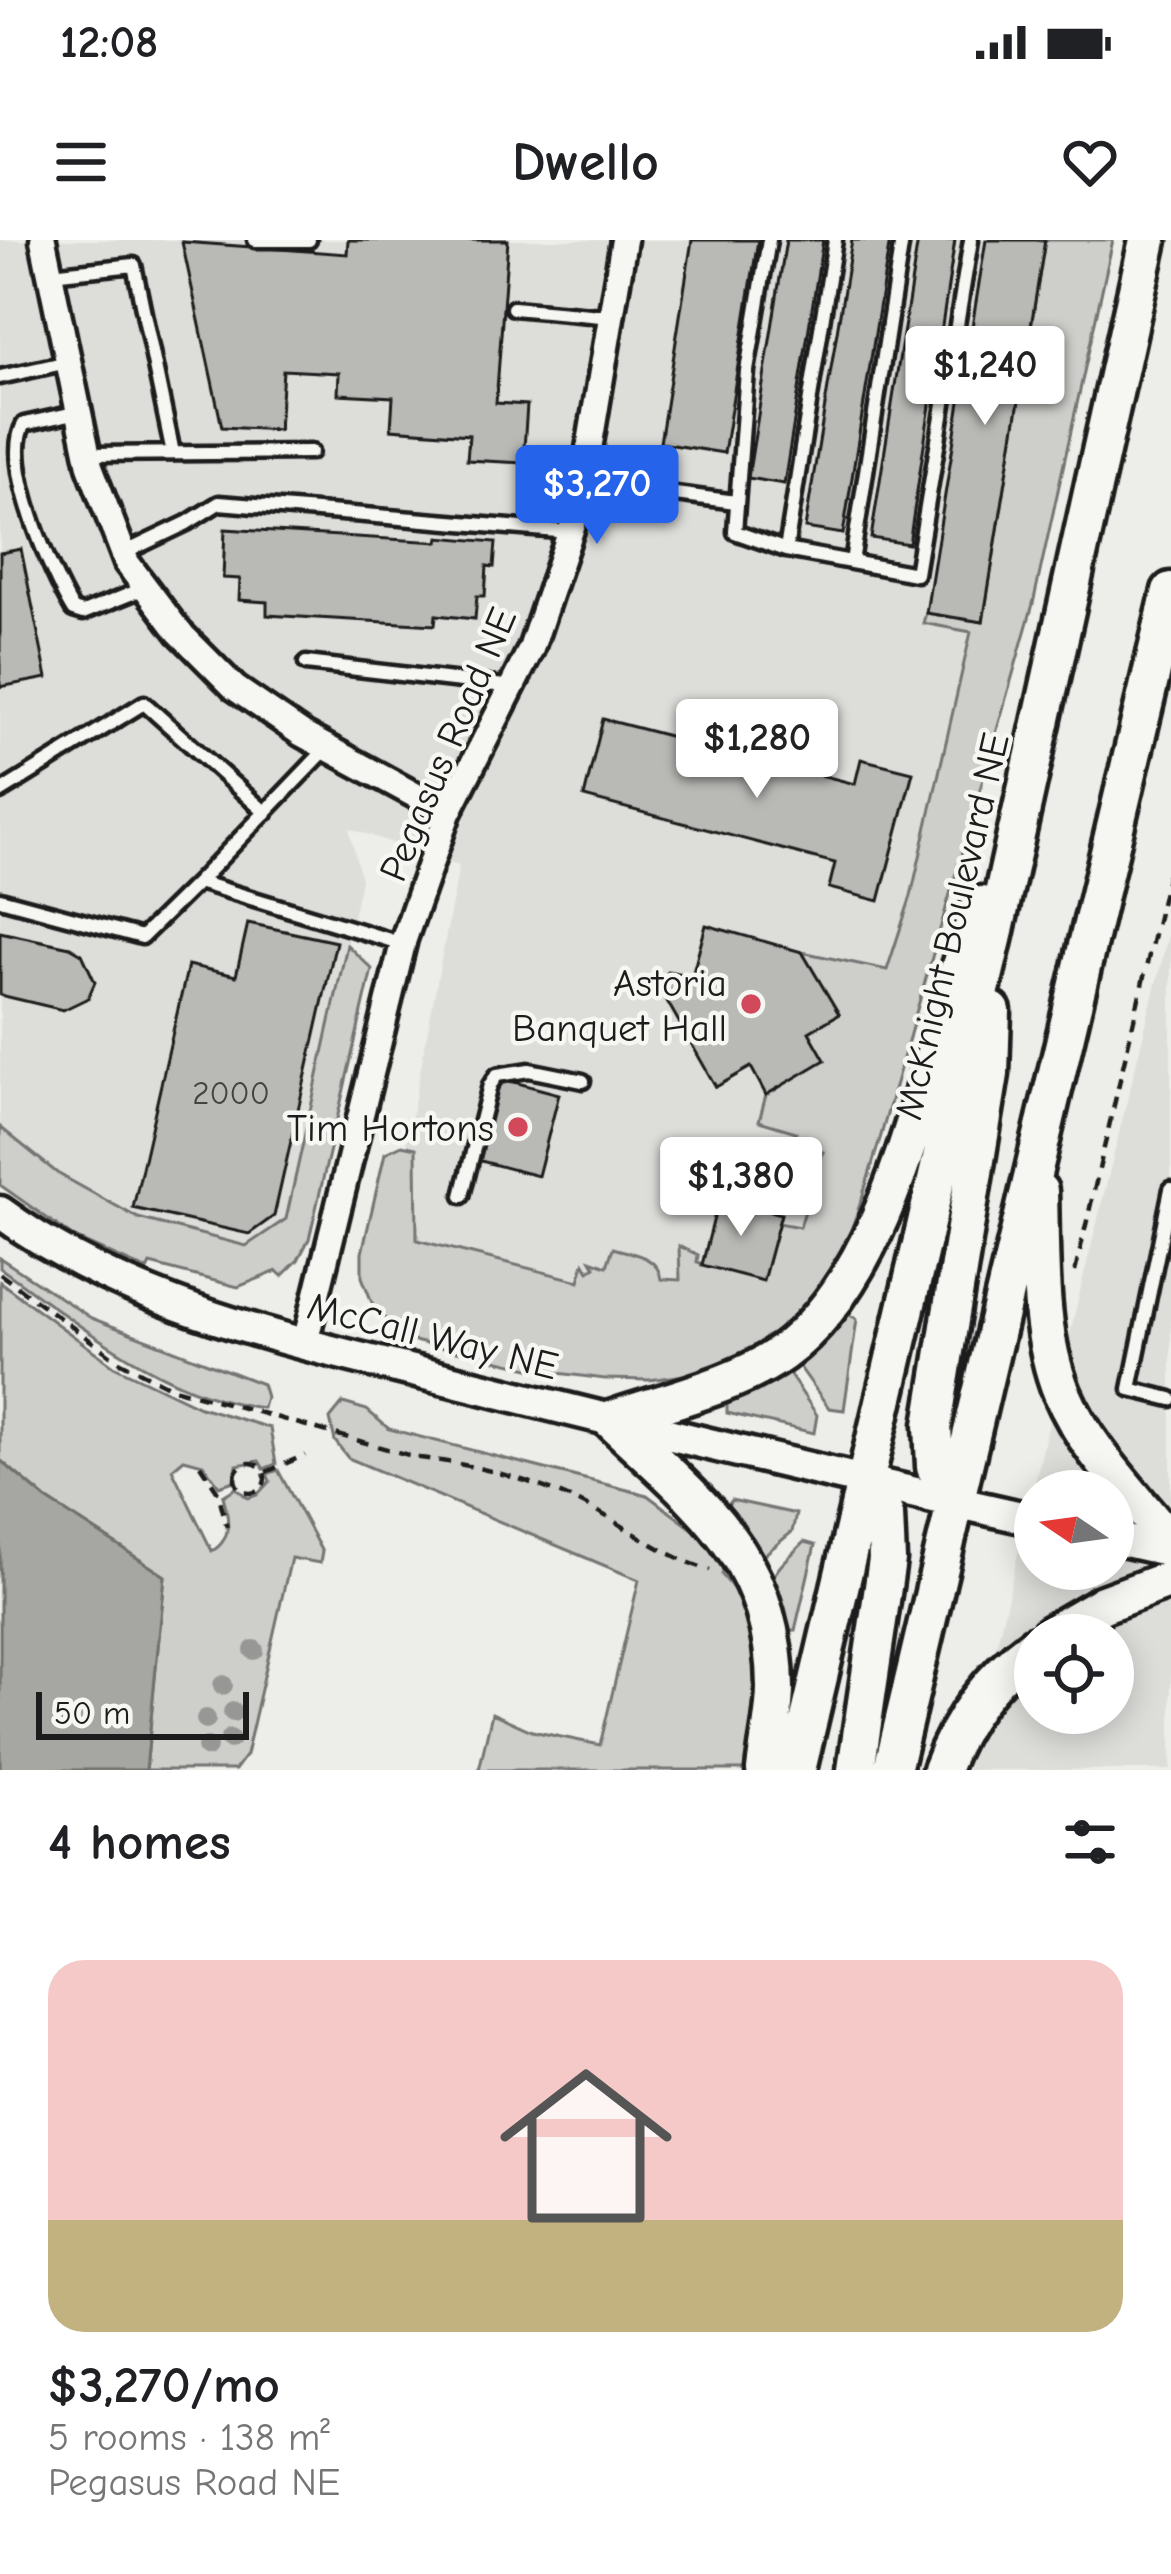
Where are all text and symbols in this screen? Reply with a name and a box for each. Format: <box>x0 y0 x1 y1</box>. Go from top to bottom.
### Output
text: 12:08 <box>60 16 158 68</box>
icon: menu <box>48 129 114 195</box>
icon: heart <box>1057 129 1123 195</box>
text: Dwello <box>512 131 659 194</box>
pin: $1,240 <box>887 326 1083 428</box>
text: $1,240 <box>932 342 1038 387</box>
pin: $3,270 <box>499 445 695 547</box>
text: $3,270 <box>542 461 652 506</box>
street label: Pegasus Road NE <box>371 601 526 888</box>
pin: $1,280 <box>659 699 855 801</box>
text: $1,280 <box>703 715 811 760</box>
street label: McKnight Boulevard NE <box>886 729 1019 1124</box>
place label: Astoria Banquet Hall <box>512 961 727 1051</box>
marker: Astoria Banquet Hall <box>738 991 764 1017</box>
house number: 2000 <box>192 1074 270 1112</box>
place label: Tim Hortons <box>287 1106 494 1151</box>
marker: Tim Hortons <box>505 1114 531 1140</box>
pin: $1,380 <box>643 1137 839 1239</box>
text: $1,380 <box>687 1153 795 1198</box>
street label: McCall Way NE <box>303 1284 563 1389</box>
north arrow <box>1014 1470 1134 1590</box>
map controls <box>1014 1470 1134 1734</box>
button: locate <box>1014 1614 1134 1734</box>
scale bar <box>36 1686 249 1739</box>
text: 50 m <box>54 1694 130 1732</box>
icon: filters <box>1057 1809 1123 1875</box>
text: 4 homes <box>48 1813 231 1872</box>
icon: home <box>478 2038 694 2254</box>
text: $3,270/mo <box>48 2356 280 2415</box>
text: 5 rooms · 138 m² <box>48 2415 330 2460</box>
text: Pegasus Road NE <box>48 2460 340 2505</box>

